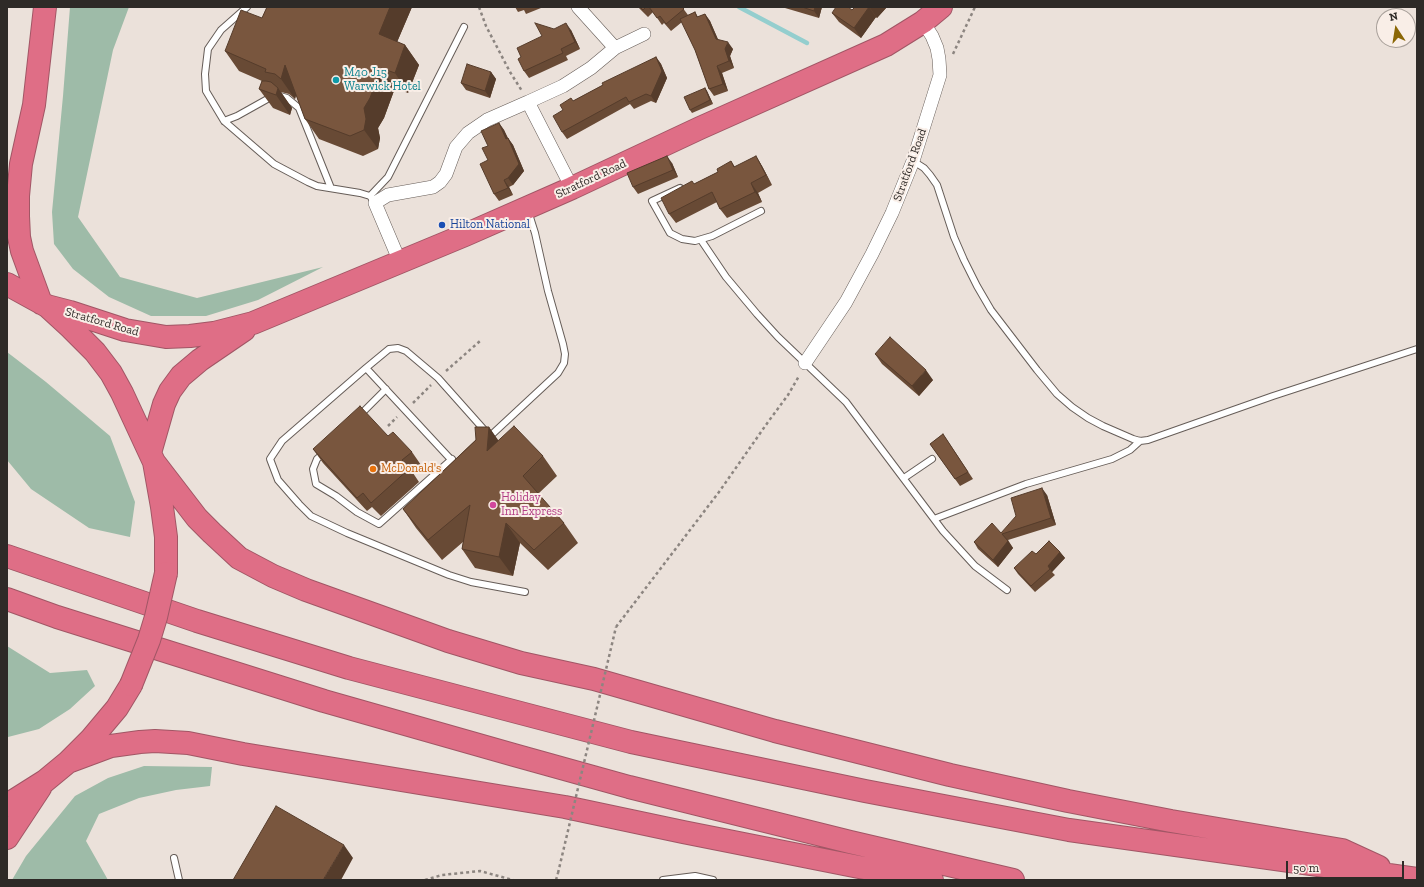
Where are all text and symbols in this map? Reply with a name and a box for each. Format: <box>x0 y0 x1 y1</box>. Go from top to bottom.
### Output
north arrow <box>1376 8 1416 48</box>
text: N <box>1388 10 1399 24</box>
place label: M40 J15 Warwick Hotel <box>344 66 421 94</box>
marker: M40 J15 Warwick Hotel <box>331 75 341 85</box>
street label: Stratford Road <box>890 127 930 203</box>
street label: Stratford Road <box>553 156 629 202</box>
place label: Hilton National <box>450 218 530 232</box>
marker: Hilton National <box>437 220 447 230</box>
street label: Stratford Road <box>63 305 141 339</box>
place label: McDonald's <box>381 462 441 476</box>
marker: McDonald's <box>368 464 378 474</box>
place label: Holiday Inn Express <box>501 491 562 519</box>
marker: Holiday Inn Express <box>488 500 498 510</box>
scale bar <box>1288 853 1406 879</box>
text: 50 m <box>1293 861 1319 875</box>

